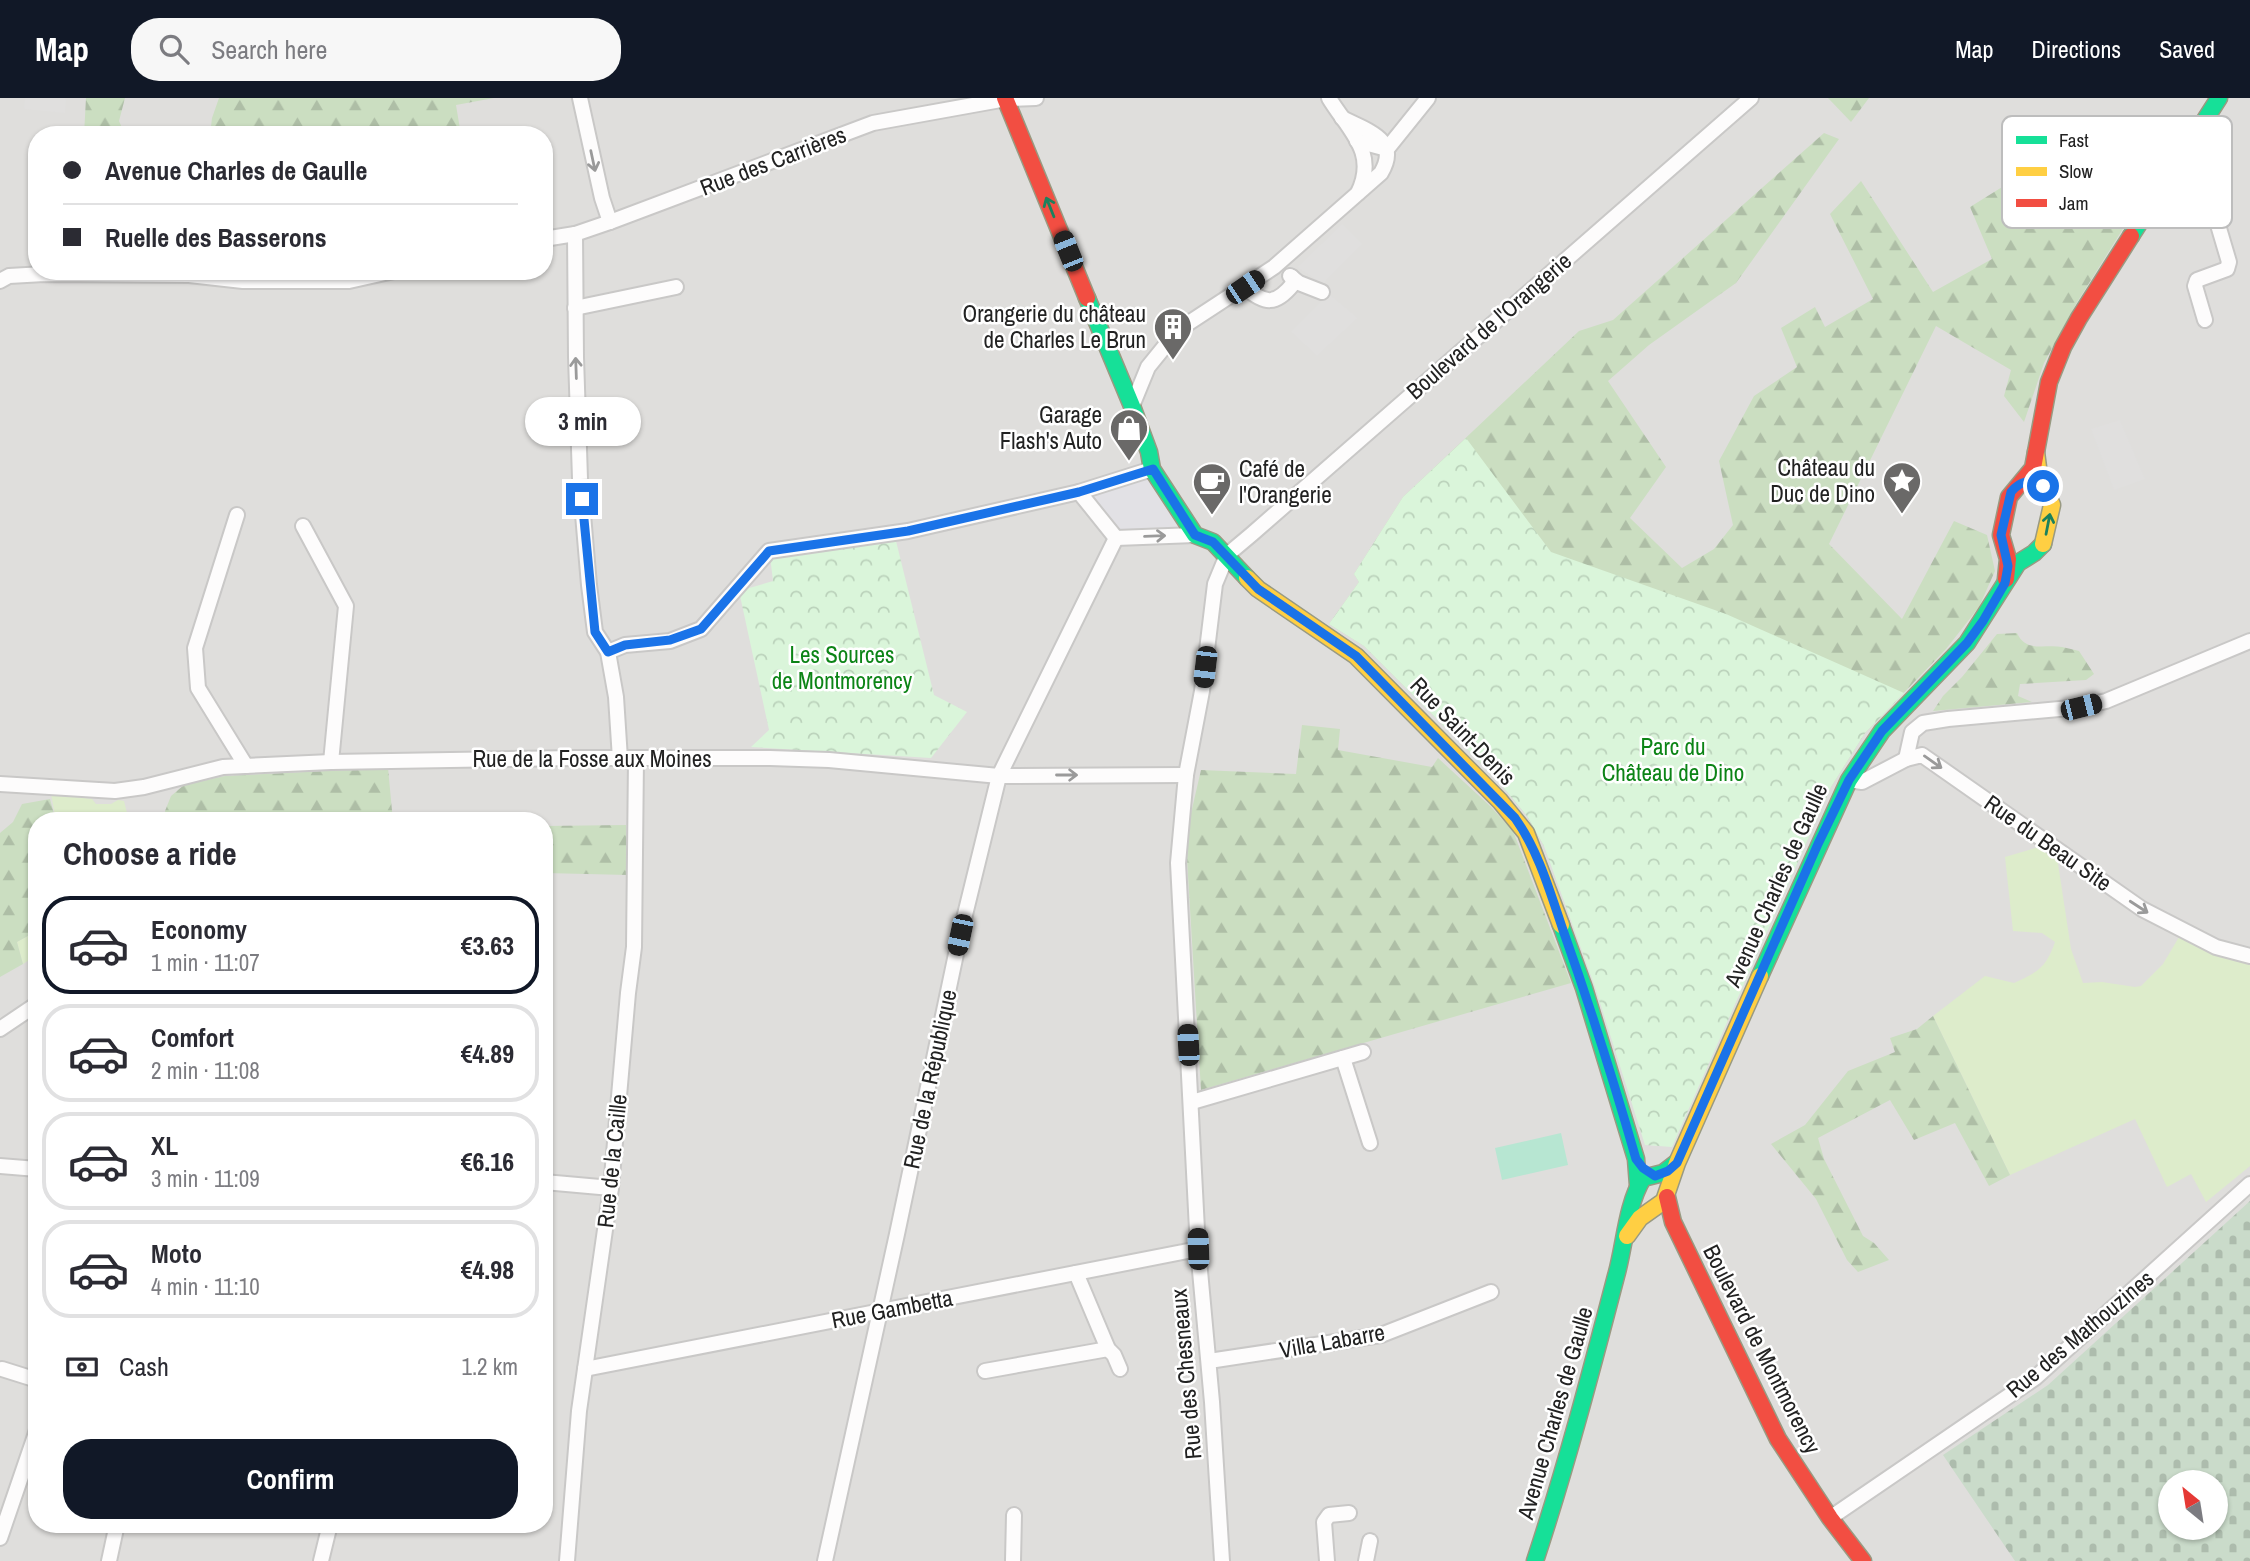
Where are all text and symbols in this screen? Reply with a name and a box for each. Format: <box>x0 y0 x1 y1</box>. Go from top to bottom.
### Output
search box <box>131 18 621 81</box>
text: Map <box>35 27 89 71</box>
icon: search <box>155 30 193 68</box>
text: Search here <box>211 32 327 67</box>
text: Map <box>1955 33 1993 65</box>
text: Directions <box>2031 33 2121 65</box>
text: Saved <box>2159 33 2215 65</box>
legend <box>2002 116 2232 228</box>
street label: Rue des Carrières <box>695 118 850 203</box>
text: Fast <box>2059 127 2089 153</box>
one-way arrow <box>587 149 601 172</box>
text: Avenue Charles de Gaulle <box>105 153 367 188</box>
text: Slow <box>2059 158 2094 184</box>
text: Jam <box>2059 190 2088 216</box>
one-way arrow <box>1043 197 1056 219</box>
text: Ruelle des Basserons <box>105 220 327 255</box>
car <box>1051 228 1086 274</box>
street label: Boulevard de l'Orangerie <box>1400 245 1578 406</box>
car <box>1222 267 1269 307</box>
place label: Orangerie du château de Charles Le Brun <box>963 298 1146 355</box>
building icon: Orangerie du château de Charles Le Brun <box>1152 306 1194 361</box>
one-way arrow <box>570 356 583 379</box>
callout: 3 min <box>524 398 640 446</box>
place label: Garage Flash's Auto <box>1000 399 1102 456</box>
text: 3 min <box>558 406 608 437</box>
shop icon: Garage Flash's Auto <box>1108 407 1150 462</box>
place label: Château du Duc de Dino <box>1770 452 1875 509</box>
place label: Café de l'Orangerie <box>1239 453 1332 510</box>
place icon: Château du Duc de Dino <box>1881 460 1923 515</box>
cafe icon: Café de l'Orangerie <box>1191 461 1233 516</box>
route start <box>2027 470 2059 502</box>
route end <box>566 483 598 515</box>
one-way arrow <box>2042 513 2055 536</box>
one-way arrow <box>1144 530 1167 543</box>
park label: Les Sources de Montmorency <box>772 639 913 696</box>
car <box>1193 645 1218 689</box>
street label: Rue Saint-Denis <box>1404 670 1523 792</box>
car <box>2059 692 2104 722</box>
park label: Parc du Château de Dino <box>1602 731 1744 788</box>
street label: Rue de la Fosse aux Moines <box>472 743 712 774</box>
one-way arrow <box>1923 755 1942 769</box>
one-way arrow <box>1056 768 1079 782</box>
street label: Avenue Charles de Gaulle <box>1716 778 1834 992</box>
street label: Rue du Beau Site <box>1978 787 2118 898</box>
text: Choose a ride <box>63 832 237 875</box>
one-way arrow <box>2129 900 2148 914</box>
text: Economy <box>151 912 247 947</box>
car <box>946 912 975 958</box>
icon: car <box>67 914 130 977</box>
text: €3.63 <box>461 928 514 963</box>
text: 1 min · 11:07 <box>151 947 260 978</box>
street label: Rue de la République <box>895 986 964 1171</box>
text: Comfort <box>151 1020 234 1055</box>
icon: car <box>67 1022 130 1085</box>
car <box>1177 1023 1200 1067</box>
text: €4.89 <box>461 1036 514 1071</box>
text: 2 min · 11:08 <box>151 1055 260 1086</box>
street label: Rue de la Caille <box>589 1093 634 1229</box>
text: XL <box>151 1128 178 1163</box>
icon: car <box>67 1130 130 1193</box>
text: €6.16 <box>461 1144 514 1179</box>
text: 3 min · 11:09 <box>151 1163 260 1194</box>
car <box>1187 1228 1210 1270</box>
text: Moto <box>151 1236 202 1271</box>
icon: car <box>67 1238 130 1301</box>
street label: Boulevard de Montmorency <box>1696 1239 1829 1459</box>
text: €4.98 <box>461 1252 514 1287</box>
street label: Rue des Mathouzines <box>1999 1263 2160 1404</box>
text: 4 min · 11:10 <box>151 1271 260 1302</box>
street label: Rue Gambetta <box>829 1281 956 1335</box>
street label: Rue des Chesneaux <box>1163 1287 1208 1461</box>
street label: Avenue Charles de Gaulle <box>1509 1303 1600 1524</box>
street label: Villa Labarre <box>1277 1316 1387 1365</box>
icon: cash <box>63 1348 101 1386</box>
text: Cash <box>119 1349 169 1384</box>
text: 1.2 km <box>461 1351 518 1382</box>
button: Confirm <box>63 1439 518 1519</box>
north arrow <box>2158 1470 2228 1540</box>
map controls <box>2158 1470 2228 1540</box>

